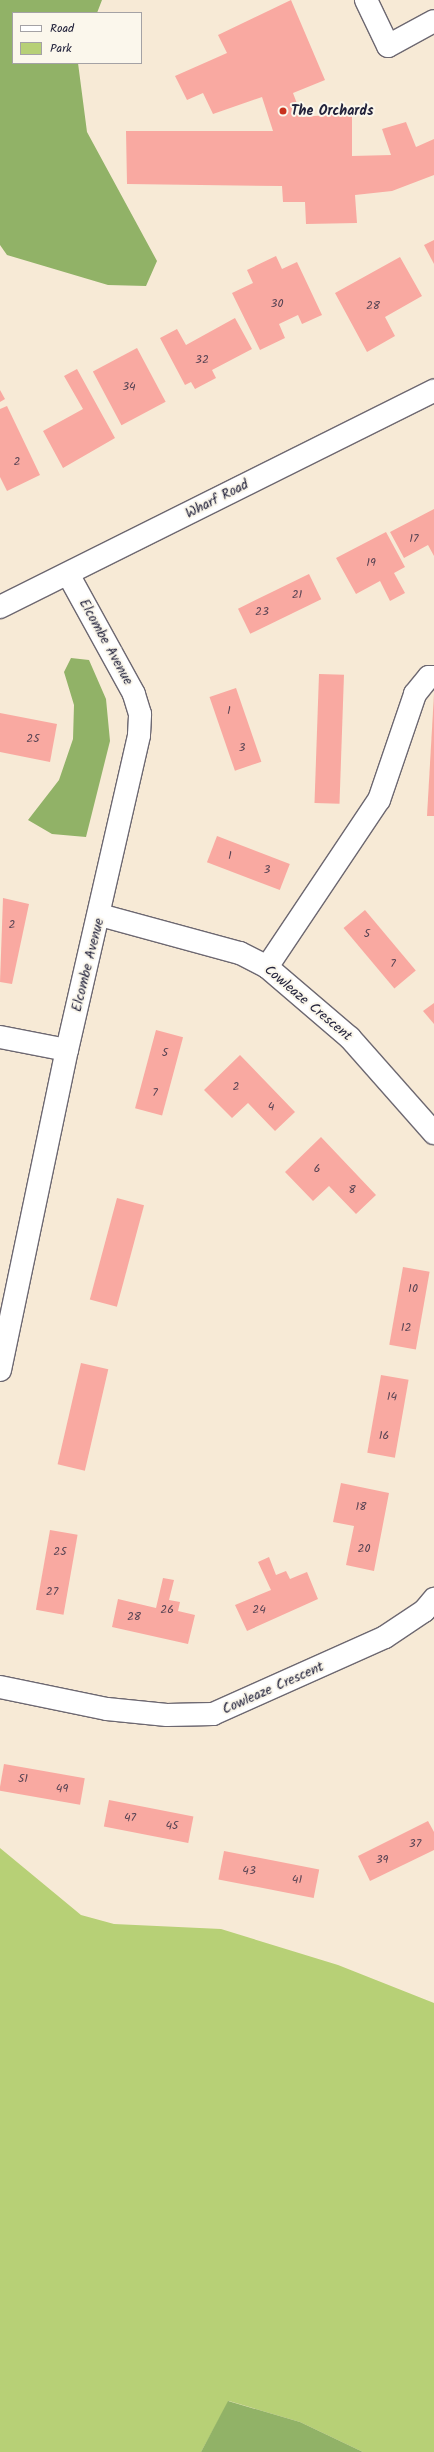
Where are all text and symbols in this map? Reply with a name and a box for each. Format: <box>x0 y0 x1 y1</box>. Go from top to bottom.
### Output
legend <box>12 12 142 64</box>
text: Road <box>50 19 74 38</box>
text: Park <box>50 39 72 58</box>
place label: The Orchards <box>291 103 373 119</box>
marker: The Orchards <box>278 106 288 116</box>
house number: 30 <box>271 297 283 311</box>
house number: 28 <box>366 299 380 313</box>
house number: 32 <box>195 353 209 367</box>
house number: 34 <box>122 380 136 394</box>
house number: 2 <box>14 455 20 469</box>
street label: Wharf Road <box>183 476 251 522</box>
house number: 17 <box>409 532 419 546</box>
house number: 19 <box>366 556 376 570</box>
house number: 21 <box>292 588 302 602</box>
street label: Elcombe Avenue <box>75 596 137 688</box>
house number: 23 <box>255 605 269 619</box>
house number: 1 <box>227 704 231 718</box>
house number: 25 <box>26 732 40 746</box>
house number: 3 <box>239 741 245 755</box>
house number: 1 <box>228 849 232 863</box>
house number: 3 <box>264 863 270 877</box>
street label: Elcombe Avenue <box>68 916 108 1014</box>
house number: 2 <box>9 918 15 932</box>
house number: 5 <box>364 927 370 941</box>
house number: 7 <box>390 957 396 971</box>
street label: Cowleaze Crescent <box>261 961 355 1045</box>
house number: 5 <box>162 1046 168 1060</box>
house number: 2 <box>233 1080 239 1094</box>
house number: 7 <box>152 1086 158 1100</box>
house number: 4 <box>268 1100 274 1114</box>
house number: 6 <box>314 1162 320 1176</box>
house number: 8 <box>348 1183 356 1197</box>
house number: 10 <box>408 1282 418 1296</box>
house number: 12 <box>401 1321 411 1335</box>
house number: 14 <box>387 1390 397 1404</box>
house number: 16 <box>379 1429 389 1443</box>
house number: 18 <box>356 1500 366 1514</box>
house number: 20 <box>358 1542 370 1556</box>
house number: 25 <box>53 1545 67 1559</box>
house number: 27 <box>46 1585 58 1599</box>
house number: 26 <box>160 1603 174 1617</box>
house number: 24 <box>252 1603 266 1617</box>
house number: 28 <box>127 1610 141 1624</box>
street label: Cowleaze Crescent <box>220 1658 326 1718</box>
house number: 51 <box>18 1772 28 1786</box>
house number: 49 <box>56 1782 68 1796</box>
house number: 47 <box>124 1811 136 1825</box>
house number: 45 <box>165 1819 179 1833</box>
house number: 37 <box>409 1837 421 1851</box>
house number: 39 <box>376 1853 388 1867</box>
house number: 43 <box>242 1864 256 1878</box>
house number: 41 <box>292 1873 302 1887</box>

